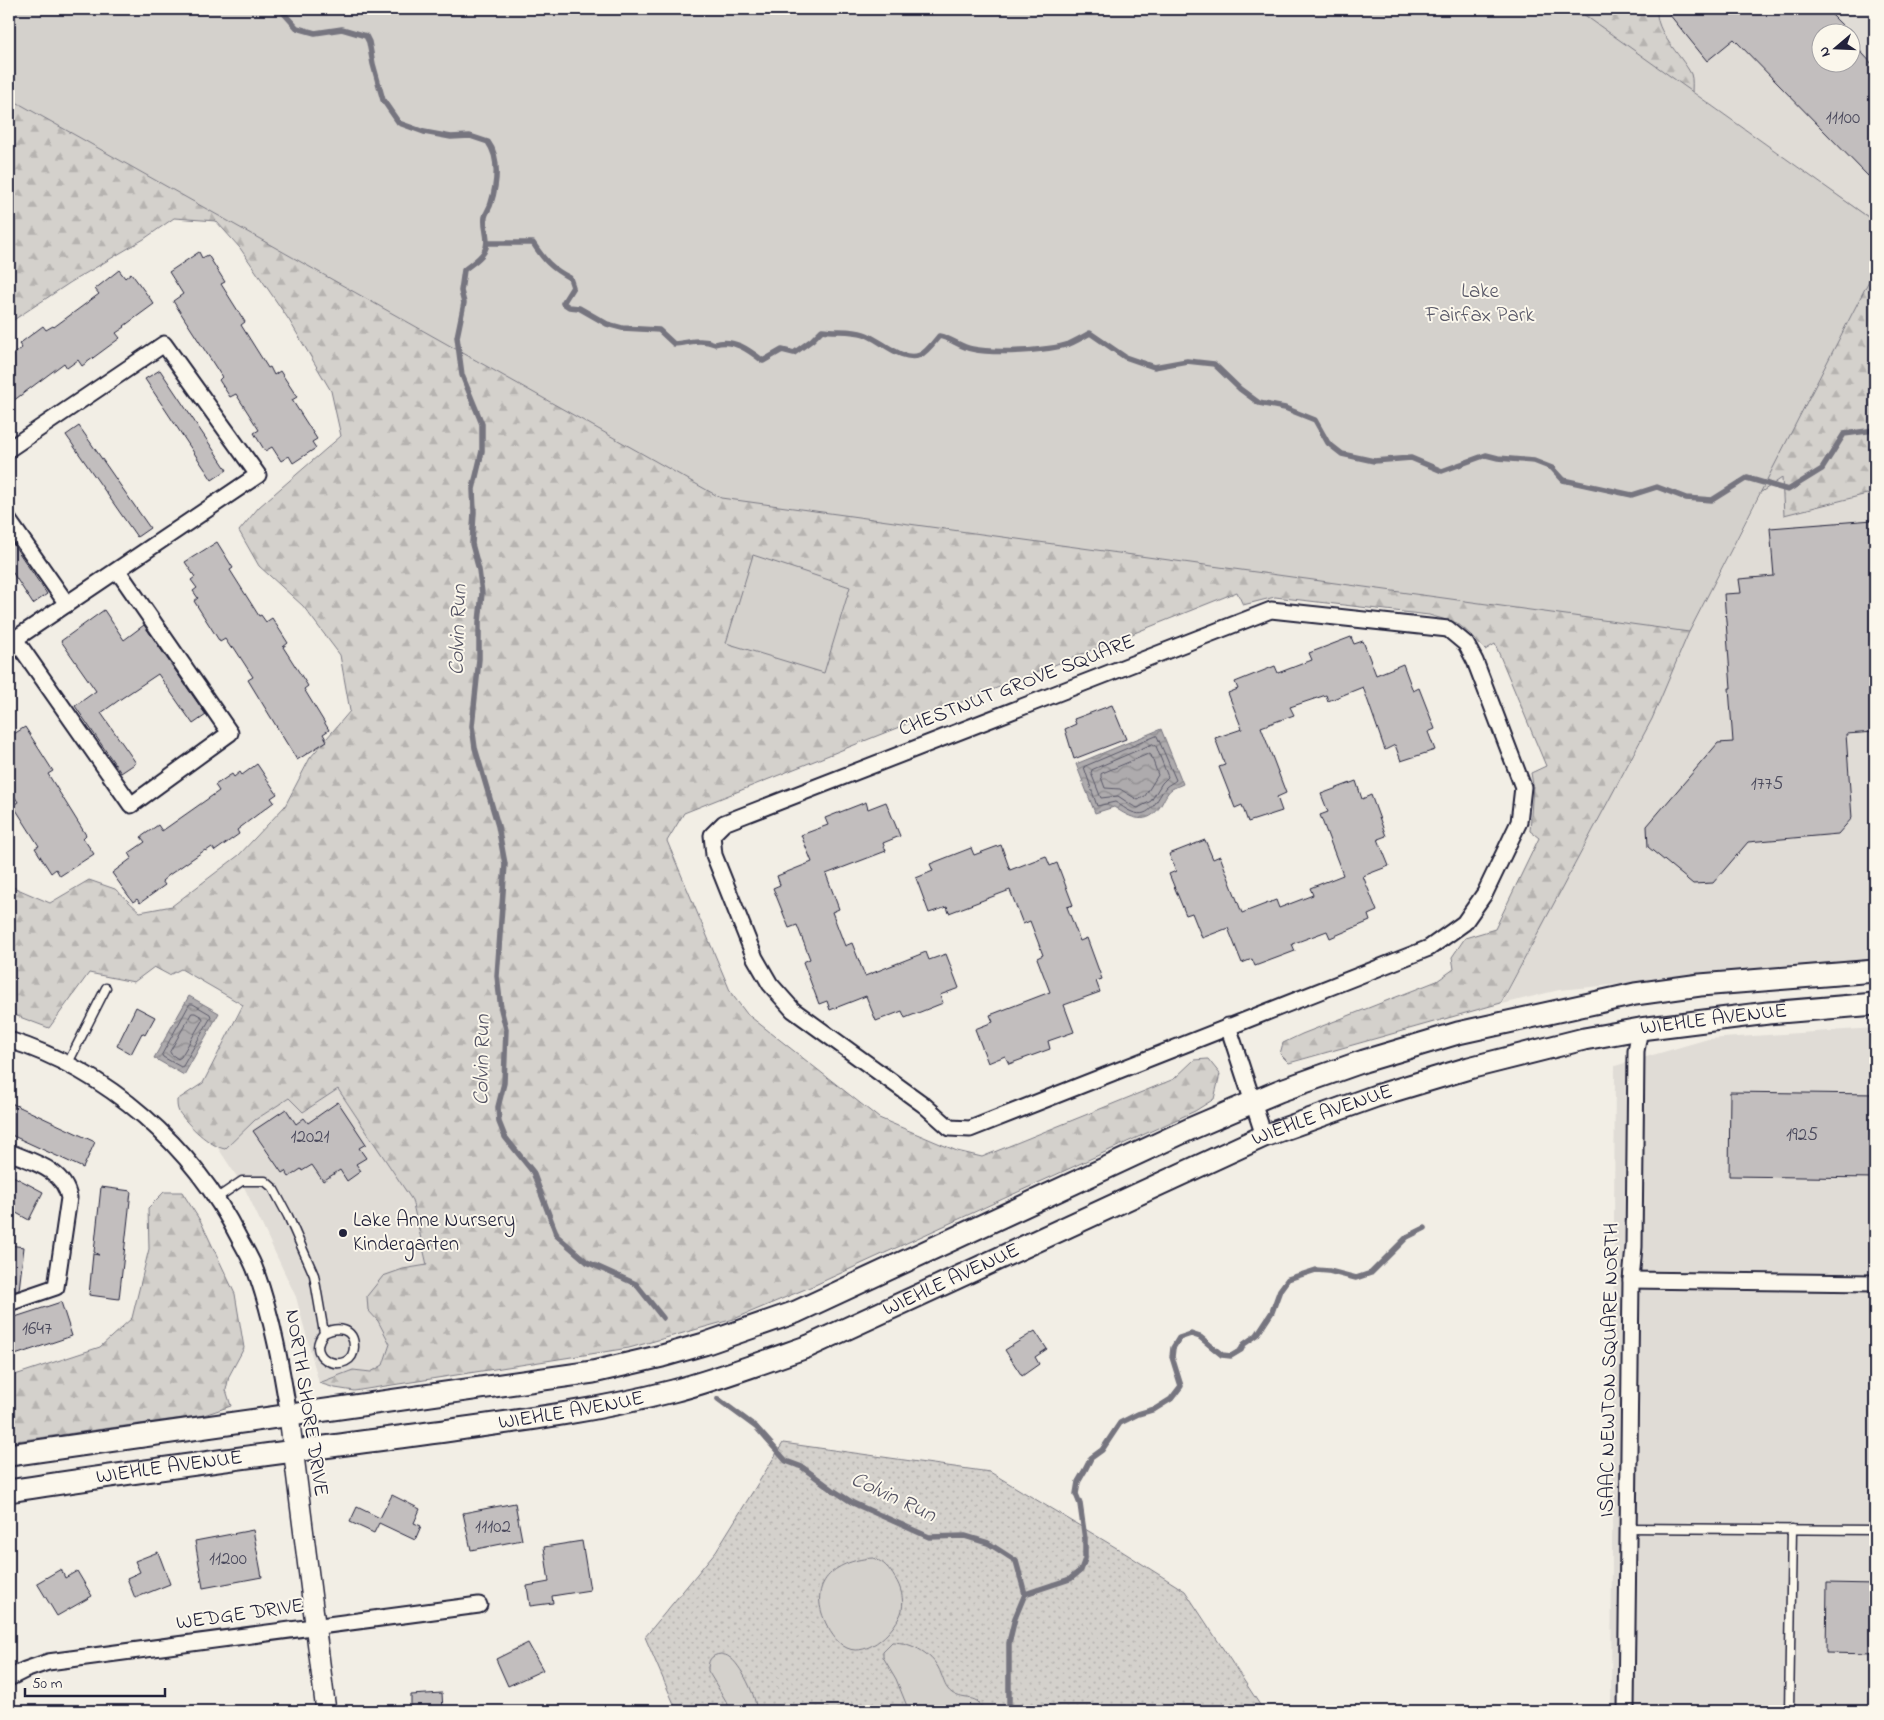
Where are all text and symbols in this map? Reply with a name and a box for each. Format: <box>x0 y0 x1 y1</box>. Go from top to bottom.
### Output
north arrow <box>1812 22 1862 72</box>
text: N <box>1814 44 1837 60</box>
house number: 11100 <box>1826 105 1860 132</box>
park label: Lake Fairfax Park <box>1425 277 1535 331</box>
water label: Colvin Run <box>441 583 477 676</box>
street label: CHESTNUT GROVE SQUARE <box>895 627 1139 745</box>
house number: 1775 <box>1751 771 1783 798</box>
street label: WIEHLE AVENUE <box>1639 996 1788 1044</box>
water label: Colvin Run <box>466 1013 500 1106</box>
street label: WIEHLE AVENUE <box>1247 1077 1396 1155</box>
house number: 1925 <box>1786 1122 1818 1149</box>
house number: 12021 <box>290 1124 330 1151</box>
place label: Lake Anne Nursery Kindergarten <box>353 1206 515 1262</box>
street label: ISAAC NEWTON SQUARE NORTH <box>1592 1222 1628 1518</box>
marker: Lake Anne Nursery Kindergarten <box>337 1227 349 1239</box>
street label: WIEHLE AVENUE <box>878 1236 1025 1325</box>
street label: NORTH SHORE DRIVE <box>276 1307 336 1499</box>
house number: 1647 <box>22 1316 52 1343</box>
street label: WIEHLE AVENUE <box>496 1383 647 1438</box>
street label: WIEHLE AVENUE <box>94 1443 244 1493</box>
water label: Colvin Run <box>845 1464 942 1532</box>
house number: 11102 <box>475 1514 511 1541</box>
house number: 11200 <box>209 1546 247 1573</box>
street label: WEDGE DRIVE <box>174 1591 306 1639</box>
scale bar <box>25 1665 165 1697</box>
text: 50 m <box>32 1673 63 1695</box>

